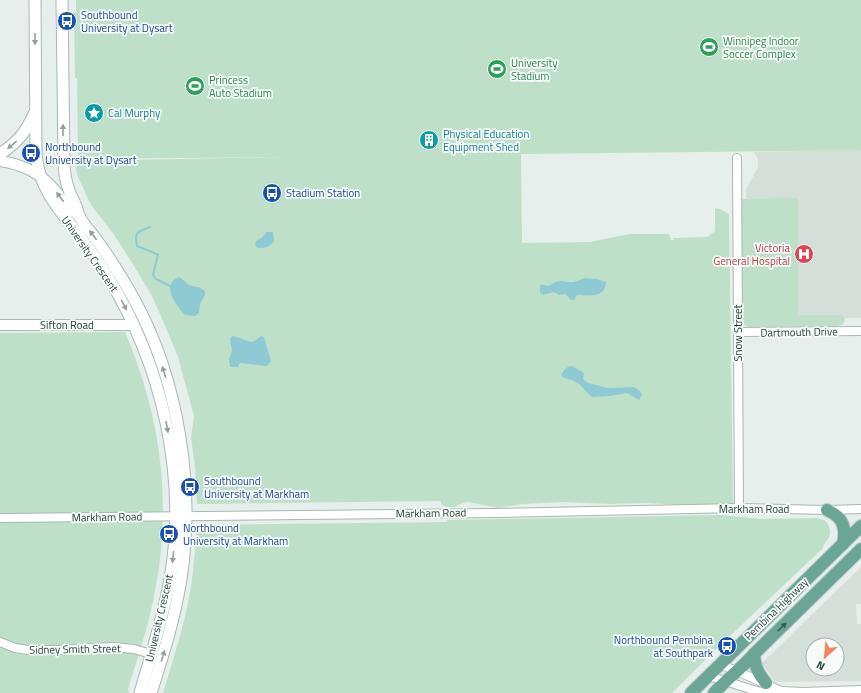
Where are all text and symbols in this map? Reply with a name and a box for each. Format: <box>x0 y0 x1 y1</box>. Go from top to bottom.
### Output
place label: Southbound University at Dysart <box>81 7 173 36</box>
bus stop icon: Southbound University at Dysart <box>56 10 78 32</box>
one-way arrow <box>32 33 38 46</box>
place label: Winnipeg Indoor Soccer Complex <box>723 33 799 62</box>
sports icon: Winnipeg Indoor Soccer Complex <box>698 36 720 58</box>
place label: University Stadium <box>511 55 558 84</box>
sports icon: University Stadium <box>486 58 508 80</box>
place label: Princess Auto Stadium <box>209 72 272 101</box>
sports icon: Princess Auto Stadium <box>184 75 206 97</box>
place icon: Cal Murphy <box>83 102 105 124</box>
place label: Cal Murphy <box>108 105 161 121</box>
one-way arrow <box>60 123 66 136</box>
place label: Physical Education Equipment Shed <box>443 126 529 155</box>
building icon: Physical Education Equipment Shed <box>418 129 440 151</box>
place label: Northbound University at Dysart <box>45 139 137 168</box>
one-way arrow <box>6 141 17 150</box>
bus stop icon: Northbound University at Dysart <box>20 142 42 164</box>
bus stop icon: Stadium Station <box>261 182 283 204</box>
place label: Stadium Station <box>286 185 360 201</box>
one-way arrow <box>56 191 64 202</box>
street label: University Crescent <box>58 213 122 295</box>
one-way arrow <box>89 230 97 240</box>
place label: Victoria General Hospital <box>714 240 790 269</box>
hospital icon: Victoria General Hospital <box>793 243 815 265</box>
one-way arrow <box>121 299 127 311</box>
street label: Snow Street <box>730 304 746 361</box>
street label: Sifton Road <box>40 317 94 333</box>
street label: Dartmouth Drive <box>760 323 838 341</box>
one-way arrow <box>161 365 167 377</box>
one-way arrow <box>164 421 170 434</box>
place label: Southbound University at Markham <box>204 473 309 502</box>
bus stop icon: Southbound University at Markham <box>179 476 201 498</box>
street label: Markham Road <box>719 501 790 517</box>
street label: Markham Road <box>396 504 467 522</box>
street label: Markham Road <box>72 508 143 526</box>
place label: Northbound University at Markham <box>183 520 288 549</box>
bus stop icon: Northbound University at Markham <box>158 523 180 545</box>
one-way arrow <box>169 551 176 563</box>
street label: University Crescent <box>141 573 177 663</box>
street label: Pembina Highway <box>740 574 812 644</box>
one-way arrow <box>777 622 787 631</box>
place label: Northbound Pembina at Southpark <box>614 632 714 661</box>
bus stop icon: Northbound Pembina at Southpark <box>716 635 738 657</box>
north arrow <box>805 637 845 677</box>
street label: Sidney Smith Street <box>29 640 121 658</box>
one-way arrow <box>160 649 166 661</box>
text: N <box>813 657 827 675</box>

